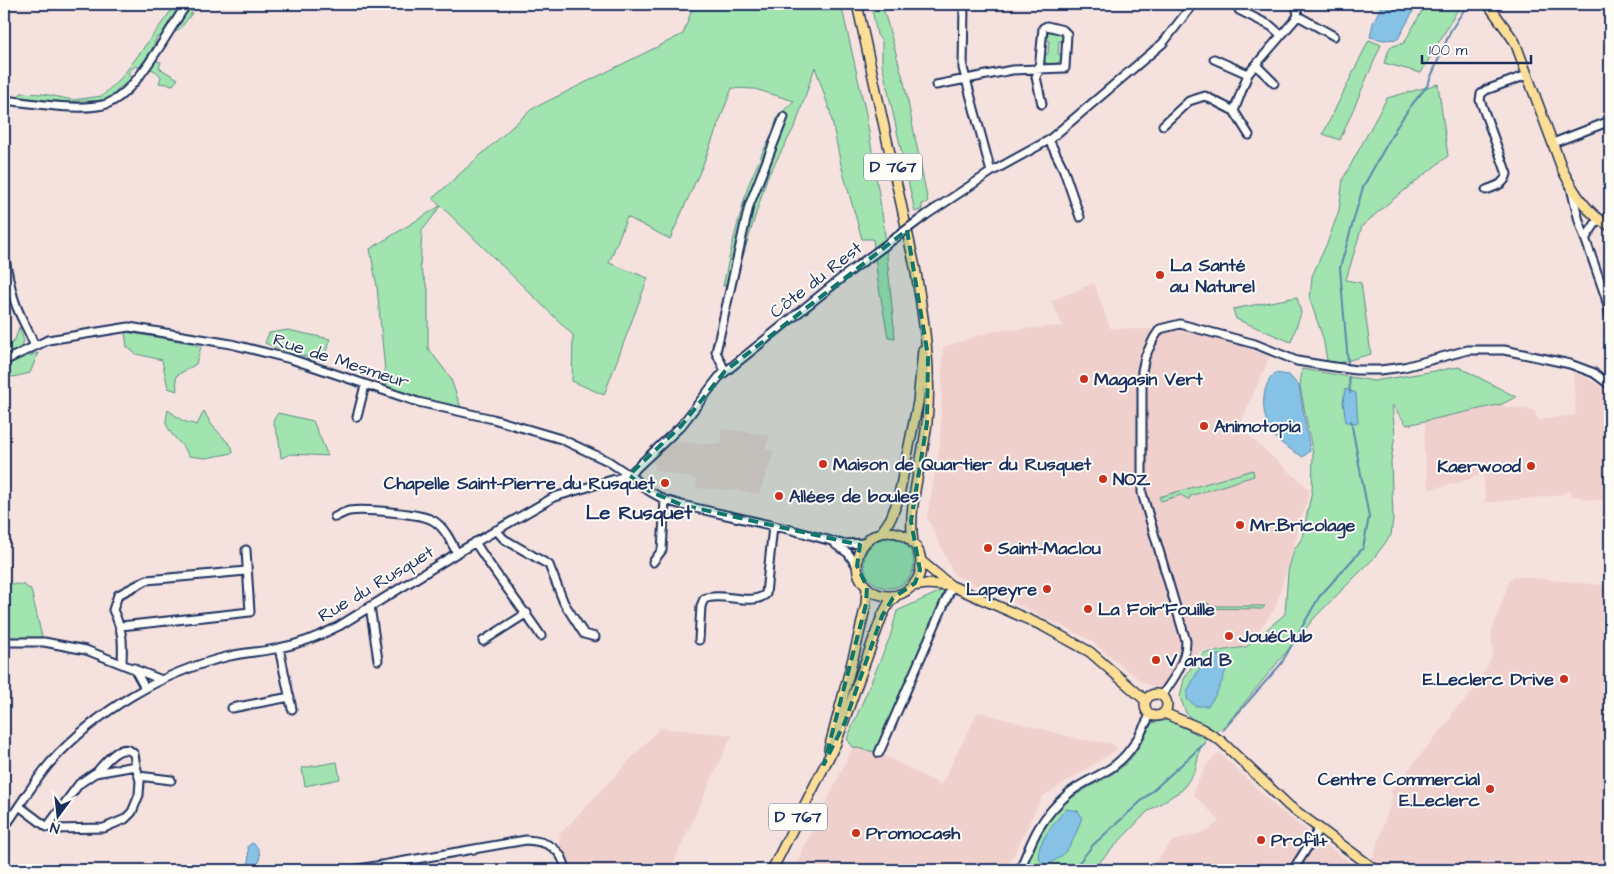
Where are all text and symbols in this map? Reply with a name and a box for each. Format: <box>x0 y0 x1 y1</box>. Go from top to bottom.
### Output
scale bar <box>1422 32 1530 64</box>
text: 100 m <box>1429 40 1468 61</box>
road number: D 767 <box>864 154 922 180</box>
street label: Côte du Rest <box>764 235 868 324</box>
place label: La Santé au Naturel <box>1169 253 1255 299</box>
marker: La Santé au Naturel <box>1154 269 1166 281</box>
street label: Rue de Mesmeur <box>270 327 412 395</box>
place label: Magasin Vert <box>1094 367 1203 393</box>
marker: Magasin Vert <box>1078 373 1090 385</box>
place label: Animotopia <box>1214 414 1302 439</box>
marker: Animotopia <box>1198 420 1210 432</box>
place label: Maison de Quartier du Rusquet <box>833 452 1092 477</box>
place label: Kaerwood <box>1437 454 1522 479</box>
marker: Maison de Quartier du Rusquet <box>817 458 829 470</box>
marker: Kaerwood <box>1525 460 1537 472</box>
place label: NOZ <box>1113 467 1150 492</box>
place label: Chapelle Saint-Pierre du Rusquet <box>384 471 656 496</box>
marker: NOZ <box>1097 473 1109 485</box>
marker: Chapelle Saint-Pierre du Rusquet <box>659 477 671 489</box>
place label: Allées de boules <box>789 484 919 509</box>
marker: Allées de boules <box>773 490 785 502</box>
district label: Le Rusquet <box>586 499 693 527</box>
place label: Mr.Bricolage <box>1250 513 1356 539</box>
marker: Mr.Bricolage <box>1234 519 1246 531</box>
place label: Saint-Maclou <box>997 536 1101 561</box>
street label: Rue du Rusquet <box>313 539 439 628</box>
marker: Saint-Maclou <box>982 542 994 554</box>
place label: Lapeyre <box>966 577 1037 603</box>
marker: Lapeyre <box>1041 583 1053 595</box>
place label: La Foir'Fouille <box>1098 597 1215 622</box>
marker: La Foir'Fouille <box>1082 603 1094 615</box>
place label: JouéClub <box>1238 624 1313 649</box>
marker: JouéClub <box>1223 630 1235 642</box>
place label: V and B <box>1165 648 1232 673</box>
marker: V and B <box>1150 654 1162 666</box>
place label: E.Leclerc Drive <box>1423 667 1554 692</box>
marker: E.Leclerc Drive <box>1558 673 1570 685</box>
place label: Centre Commercial E.Leclerc <box>1318 767 1481 813</box>
marker: Centre Commercial E.Leclerc <box>1484 783 1496 795</box>
north arrow <box>32 792 82 842</box>
road number: D 767 <box>769 804 827 830</box>
text: N <box>48 817 62 838</box>
place label: Promocash <box>866 821 961 846</box>
marker: Promocash <box>850 827 862 839</box>
place label: Profil+ <box>1271 828 1329 853</box>
marker: Profil+ <box>1255 834 1267 846</box>

